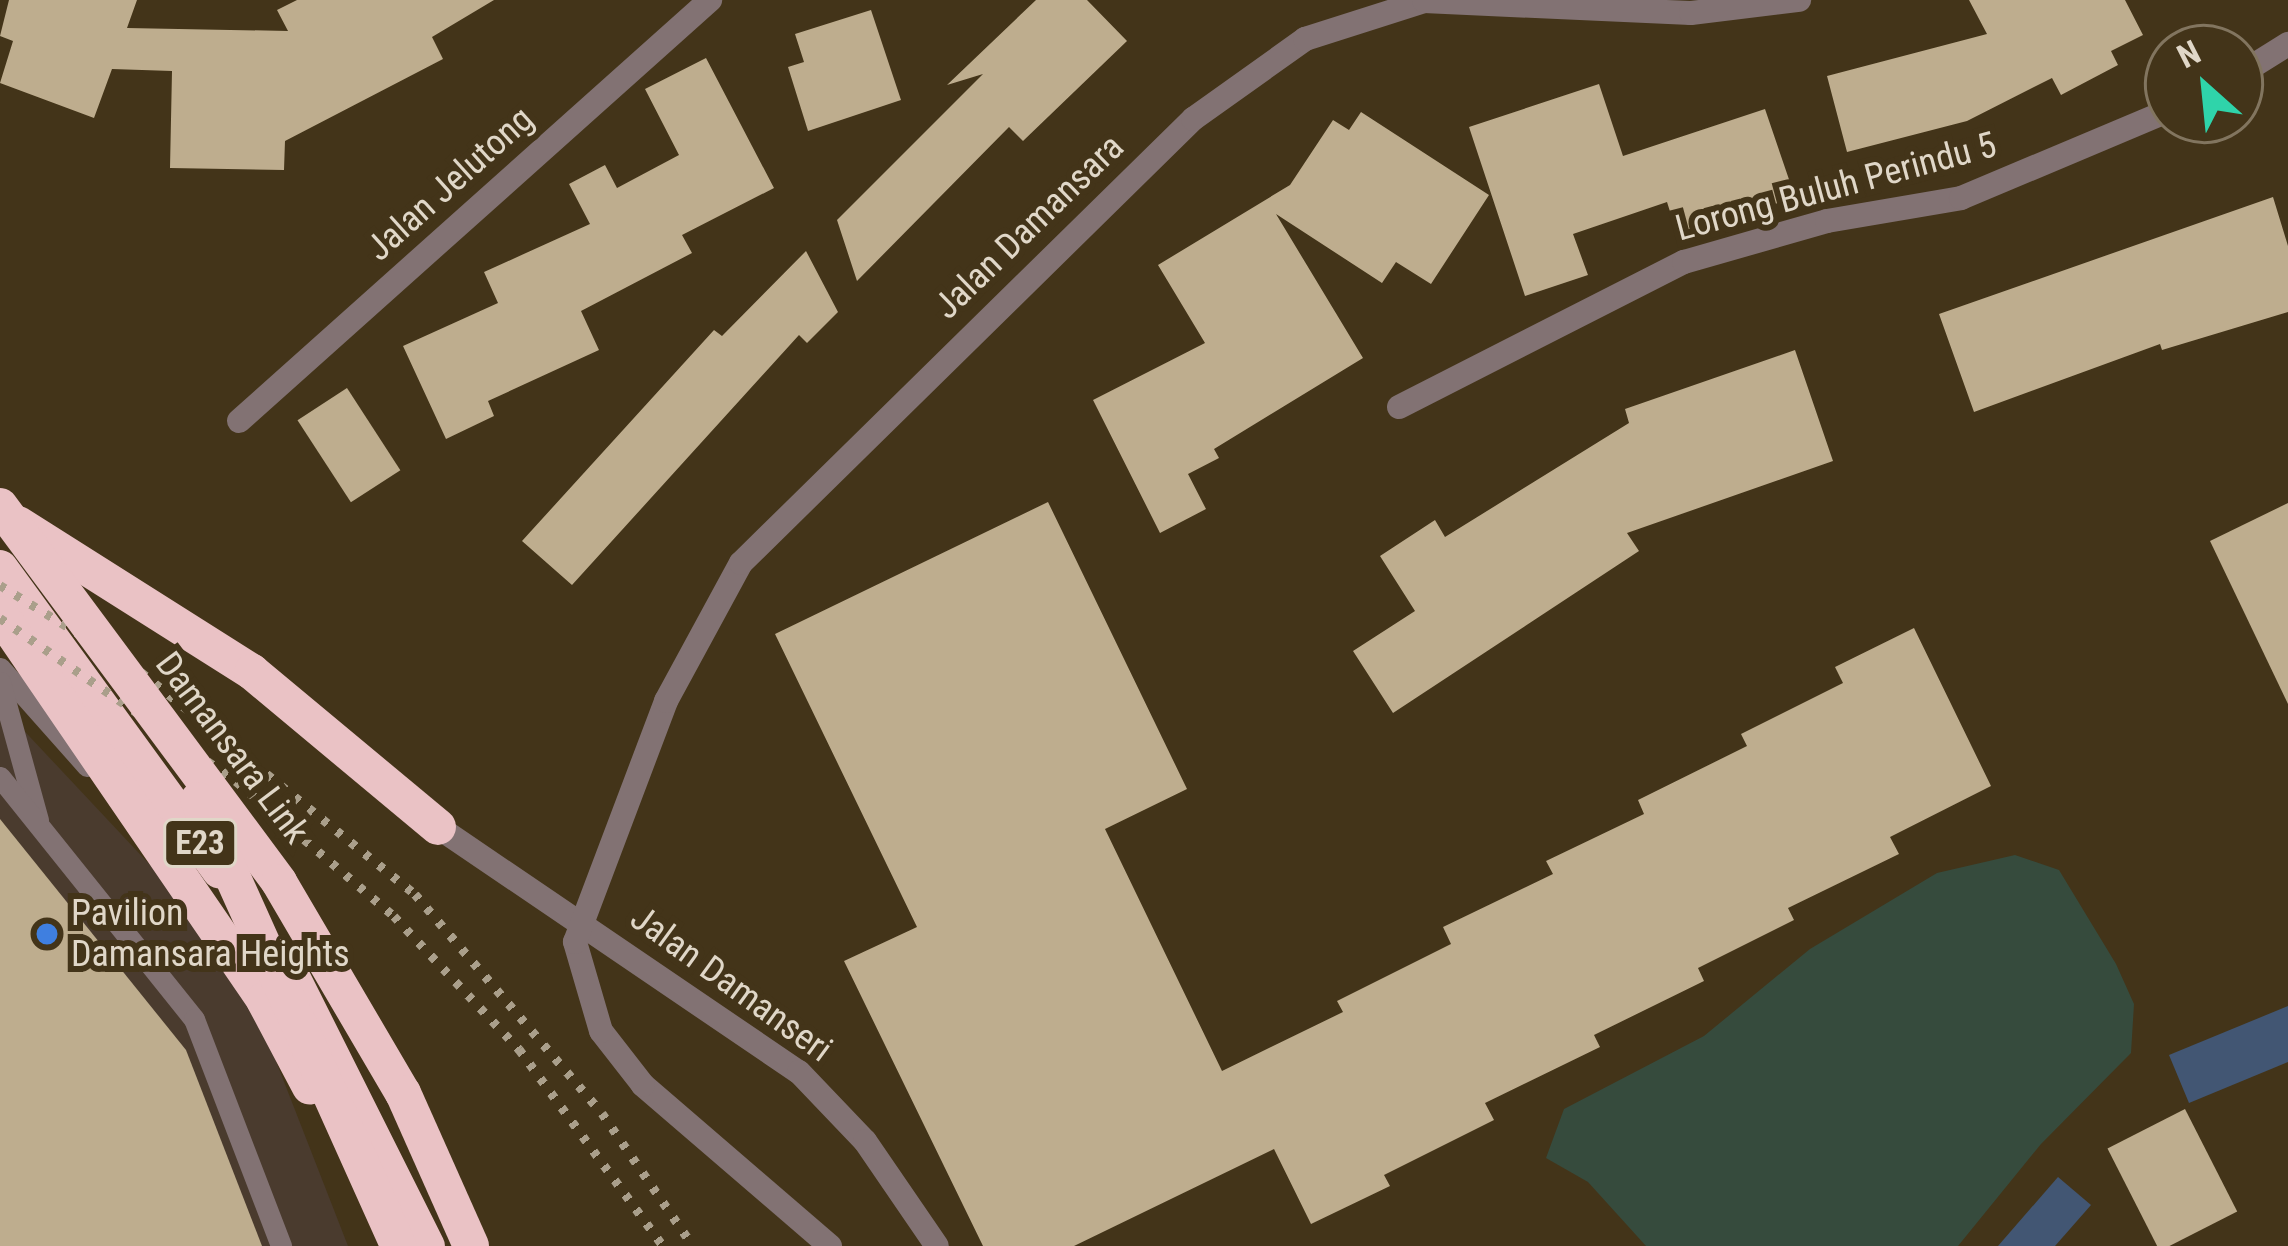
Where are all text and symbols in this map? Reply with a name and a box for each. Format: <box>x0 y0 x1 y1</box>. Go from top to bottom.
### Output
north arrow <box>2144 24 2264 144</box>
text: N <box>2171 32 2207 76</box>
street label: Jalan Jelutong <box>358 98 542 270</box>
street label: Lorong Buluh Perindu 5 <box>1671 123 2001 251</box>
street label: Jalan Damansara <box>925 126 1133 328</box>
street label: Damansara Link <box>146 644 318 852</box>
road number: E23 <box>161 816 239 870</box>
place label: Pavilion Damansara Heights <box>71 891 350 976</box>
street label: Jalan Damanseri <box>622 897 840 1071</box>
marker: Pavilion Damansara Heights <box>34 921 60 947</box>

